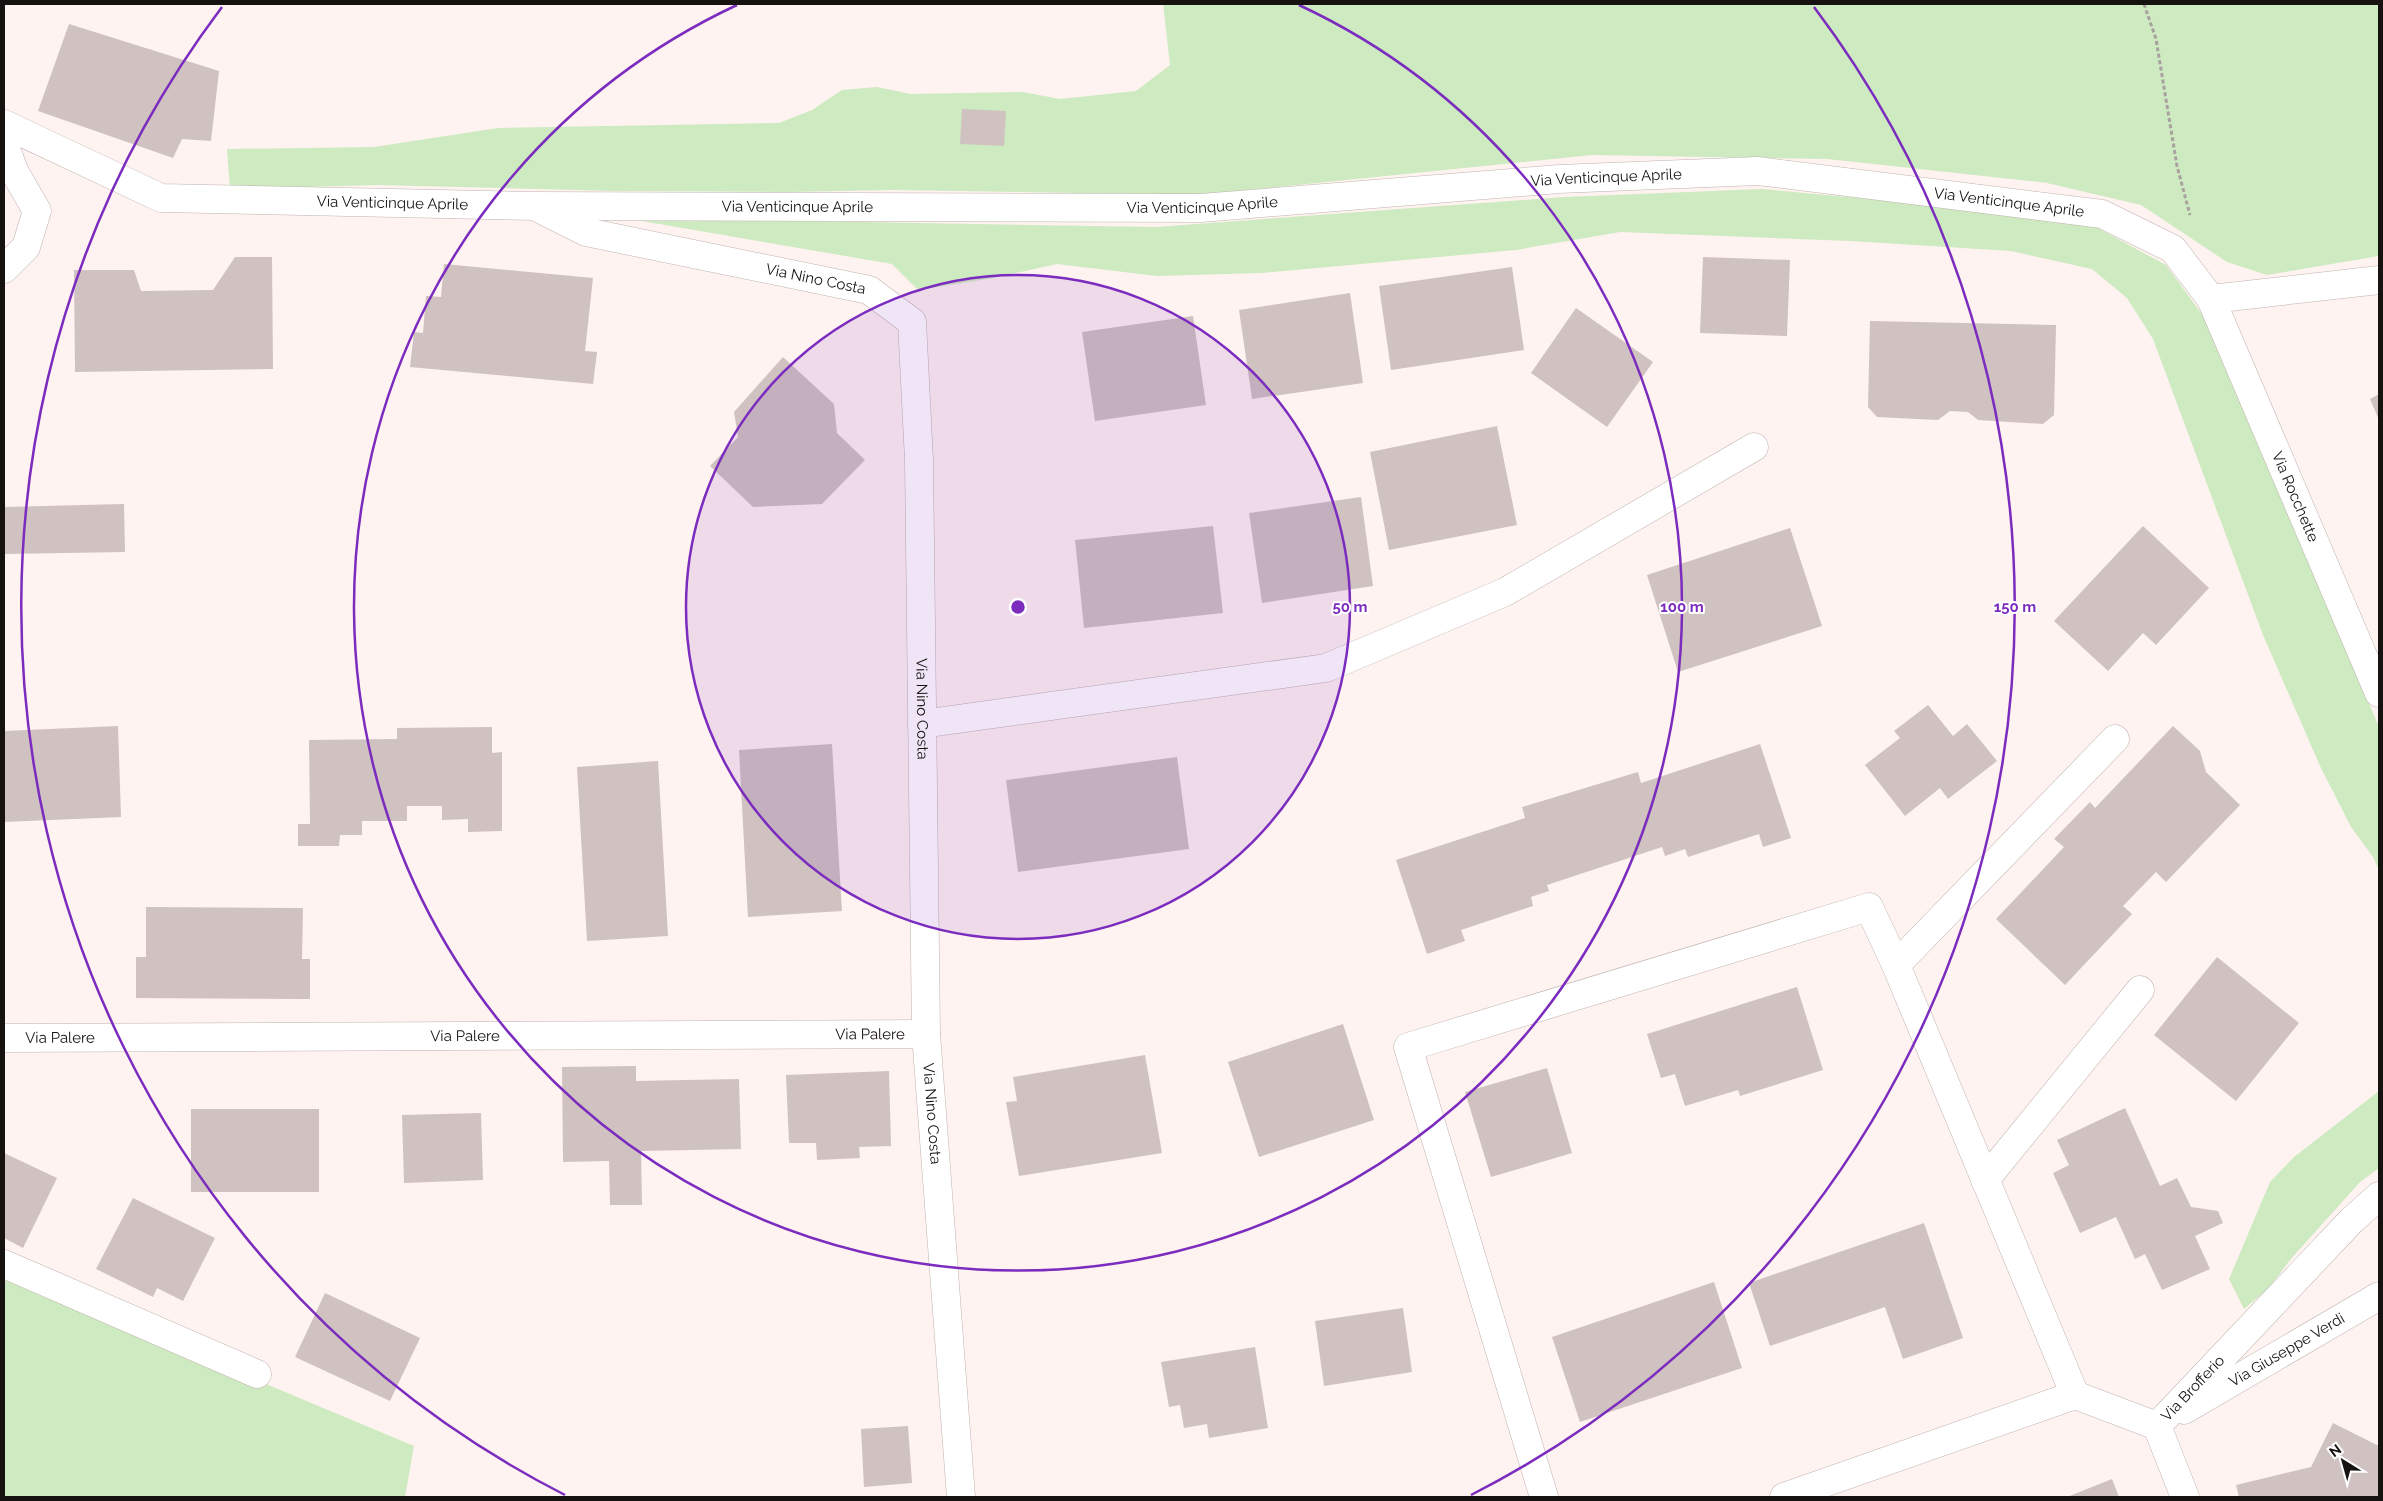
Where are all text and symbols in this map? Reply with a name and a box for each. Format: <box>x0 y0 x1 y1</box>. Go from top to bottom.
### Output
street label: Via Venticinque Aprile <box>1530 165 1682 190</box>
street label: Via Venticinque Aprile <box>1933 184 2086 221</box>
street label: Via Venticinque Aprile <box>316 192 468 214</box>
street label: Via Venticinque Aprile <box>1127 193 1279 217</box>
street label: Via Venticinque Aprile <box>722 198 873 216</box>
street label: Via Nino Costa <box>764 260 867 298</box>
street label: Via Rocchette <box>2268 449 2323 545</box>
centre of rings <box>1009 598 1027 616</box>
text: 50 m <box>1332 598 1368 616</box>
text: 100 m <box>1660 598 1704 616</box>
text: 150 m <box>1994 598 2036 616</box>
street label: Via Nino Costa <box>912 658 932 760</box>
street label: Via Palere <box>835 1025 905 1043</box>
street label: Via Palere <box>430 1027 500 1045</box>
street label: Via Palere <box>25 1029 95 1047</box>
street label: Via Nino Costa <box>919 1062 945 1165</box>
street label: Via Giuseppe Verdi <box>2226 1309 2348 1391</box>
street label: Via Brofferio <box>2157 1351 2228 1425</box>
north arrow <box>2318 1436 2368 1486</box>
text: N <box>2326 1441 2344 1460</box>

